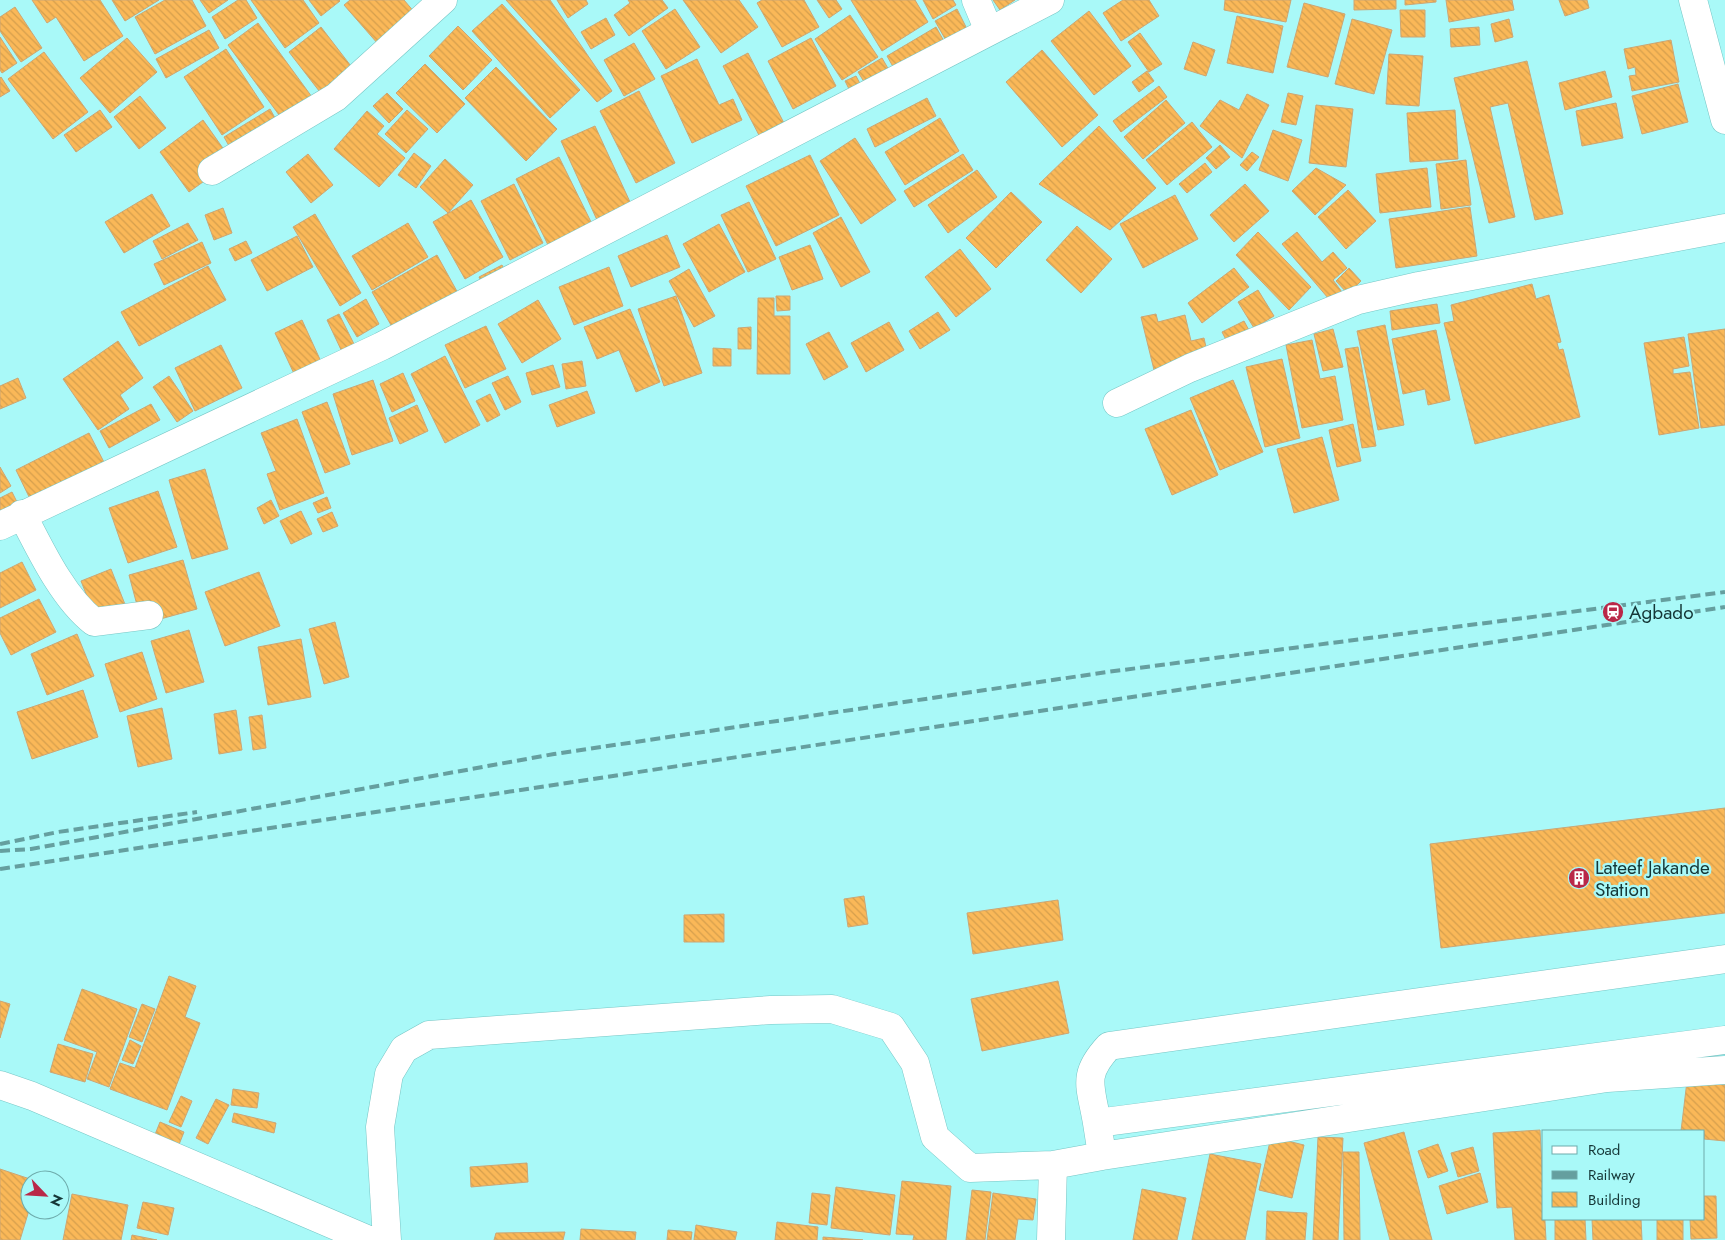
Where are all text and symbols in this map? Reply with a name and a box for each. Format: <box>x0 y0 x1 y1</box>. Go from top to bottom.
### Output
place label: Agbado <box>1629 599 1694 626</box>
station icon: Agbado <box>1601 600 1625 624</box>
place label: Lateef Jakande Station <box>1595 854 1710 903</box>
building icon: Lateef Jakande Station <box>1567 866 1591 890</box>
legend <box>1542 1130 1705 1220</box>
text: Road <box>1588 1139 1620 1161</box>
text: Railway <box>1588 1164 1635 1186</box>
north arrow <box>20 1170 70 1220</box>
text: Building <box>1588 1189 1640 1211</box>
text: N <box>45 1191 68 1210</box>

